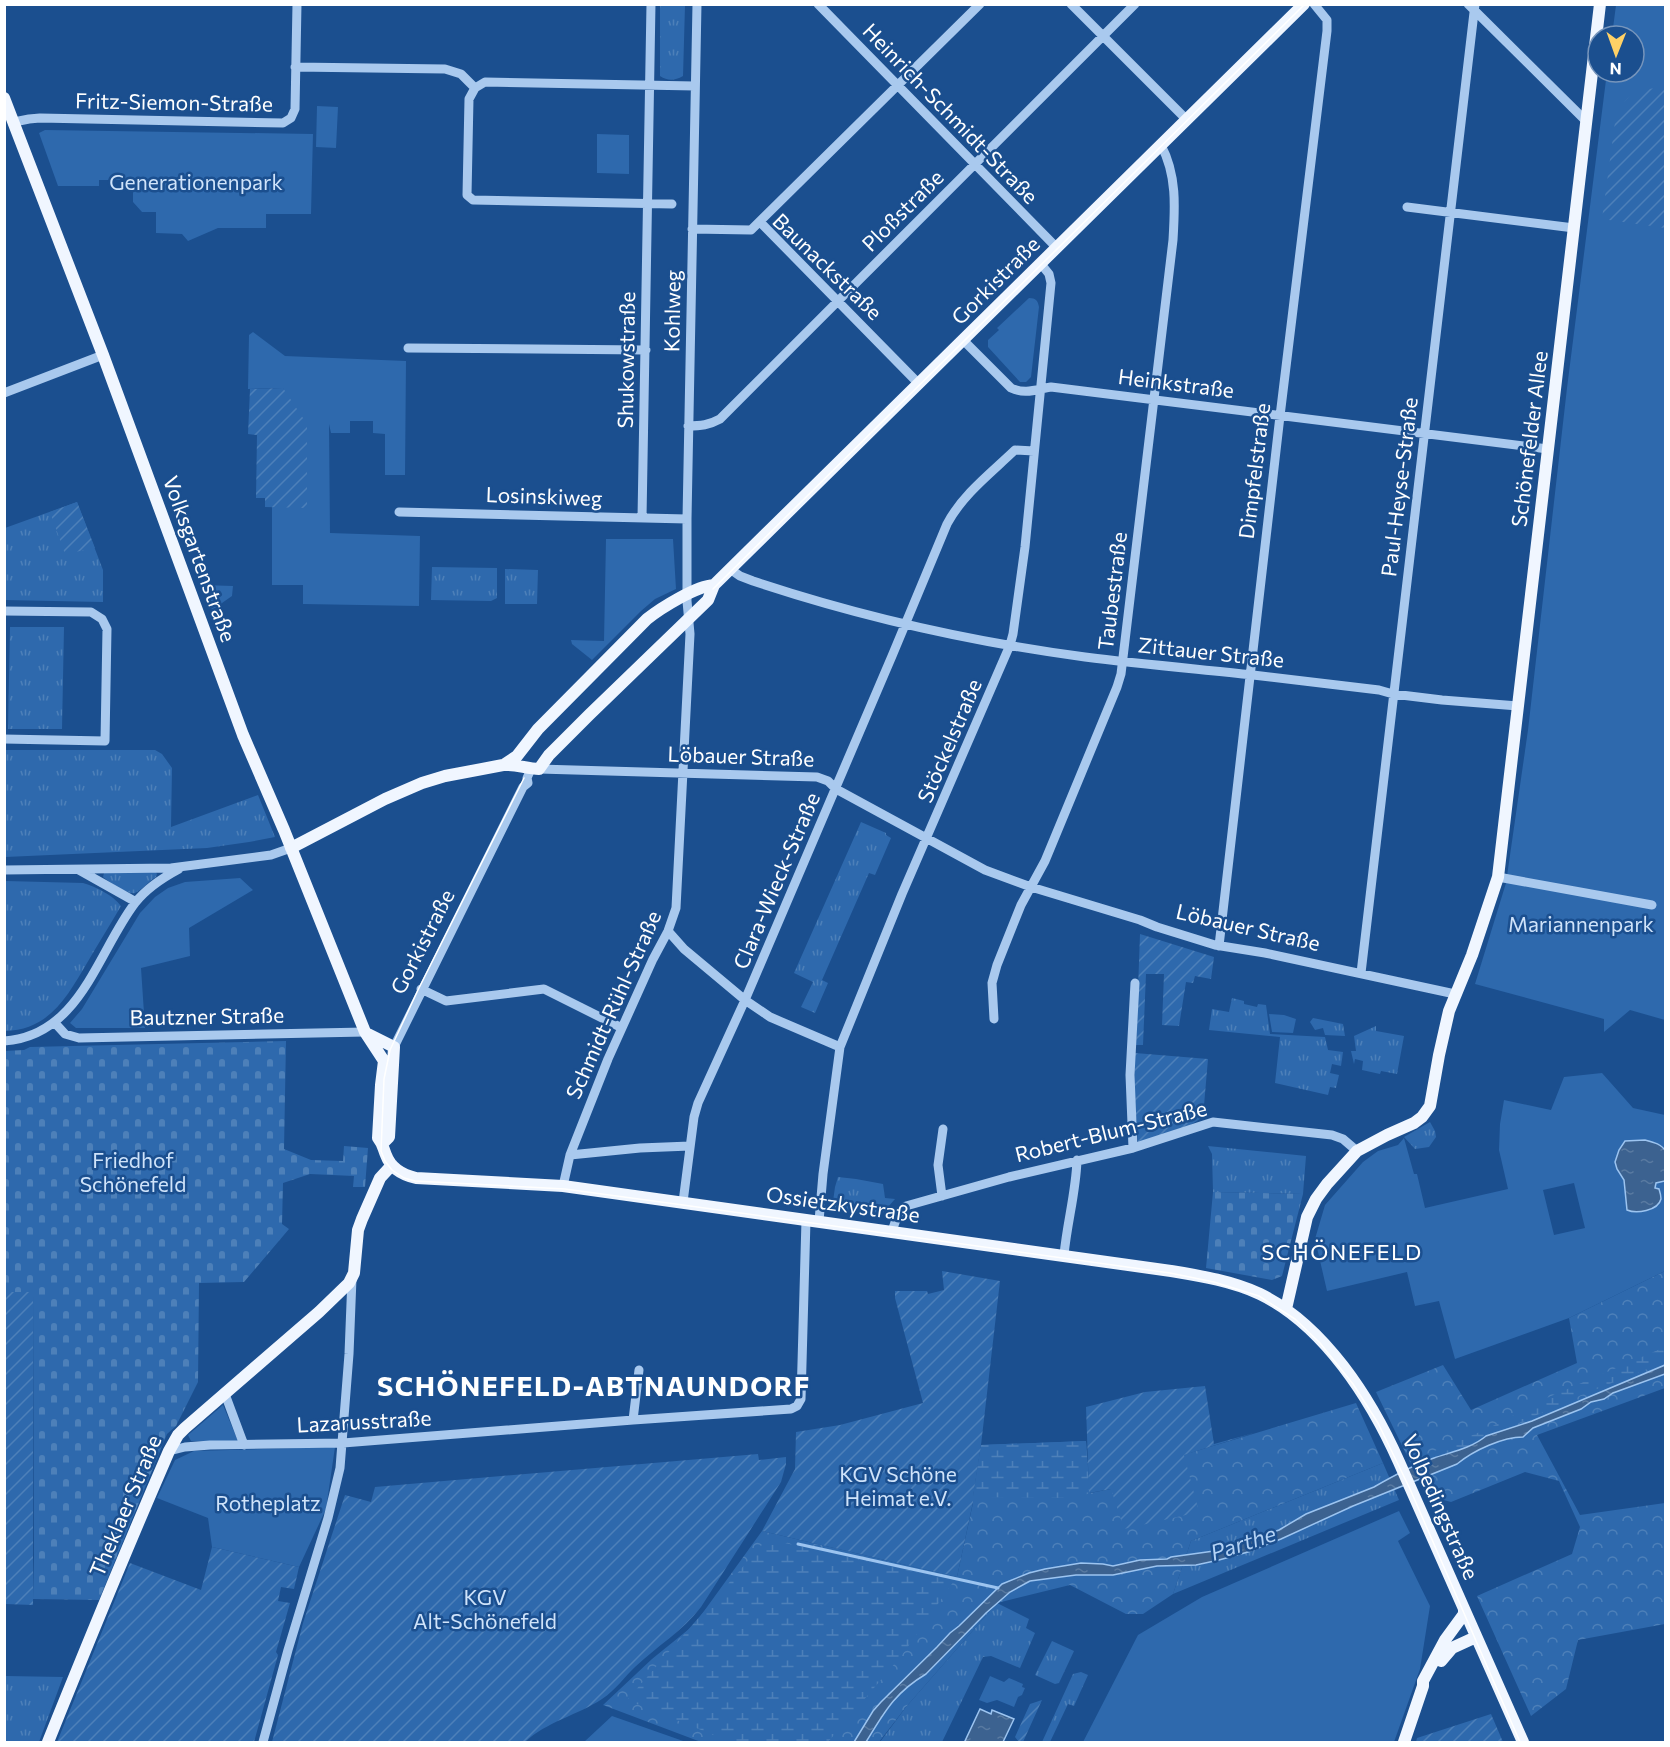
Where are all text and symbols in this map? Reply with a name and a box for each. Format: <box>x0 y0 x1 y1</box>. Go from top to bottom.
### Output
street label: Heinrich-Schmidt-Straße <box>858 18 1044 208</box>
north arrow <box>1586 24 1646 84</box>
text: N <box>1610 60 1622 79</box>
street label: Fritz-Siemon-Straße <box>75 87 273 116</box>
street label: Ploßstraße <box>856 164 948 256</box>
park label: Generationenpark <box>109 169 283 194</box>
street label: Baunackstraße <box>768 208 888 324</box>
street label: Gorkistraße <box>946 231 1044 329</box>
street label: Kohlweg <box>658 270 685 352</box>
street label: Shukowstraße <box>612 291 639 429</box>
street label: Schönefelder Allee <box>1505 349 1552 528</box>
street label: Heinkstraße <box>1117 363 1236 402</box>
street label: Paul-Heyse-Straße <box>1375 396 1422 578</box>
street label: Dimpfelstraße <box>1233 401 1274 540</box>
street label: Volksgartenstraße <box>159 472 242 645</box>
street label: Losinskiweg <box>485 481 603 510</box>
street label: Taubestraße <box>1092 530 1131 651</box>
street label: Zittauer Straße <box>1137 631 1285 672</box>
street label: Stöckelstraße <box>911 675 986 806</box>
street label: Löbauer Straße <box>667 740 815 771</box>
street label: Clara-Wieck-Straße <box>727 788 824 972</box>
street label: Gorkistraße <box>385 885 459 998</box>
street label: Löbauer Straße <box>1174 898 1323 955</box>
street label: Schmidt-Rühl-Straße <box>560 906 665 1103</box>
park label: Mariannenpark <box>1508 911 1654 936</box>
street label: Bautzner Straße <box>130 1002 284 1029</box>
street label: Robert-Blum-Straße <box>1012 1095 1209 1166</box>
park label: Friedhof Schönefeld <box>80 1147 186 1196</box>
street label: Ossietzkystraße <box>765 1180 922 1227</box>
district label: SCHÖNEFELD <box>1261 1238 1423 1265</box>
district label: SCHÖNEFELD-ABTNAUNDORF <box>377 1369 811 1402</box>
street label: Lazarusstraße <box>296 1404 432 1437</box>
street label: Volbedingstraße <box>1398 1430 1485 1583</box>
street label: Theklaer Straße <box>84 1431 166 1580</box>
park label: KGV Schöne Heimat e.V. <box>839 1461 957 1510</box>
park label: Rotheplatz <box>215 1490 321 1515</box>
water label: Parthe <box>1207 1519 1279 1566</box>
park label: KGV Alt-Schönefeld <box>413 1584 557 1633</box>

